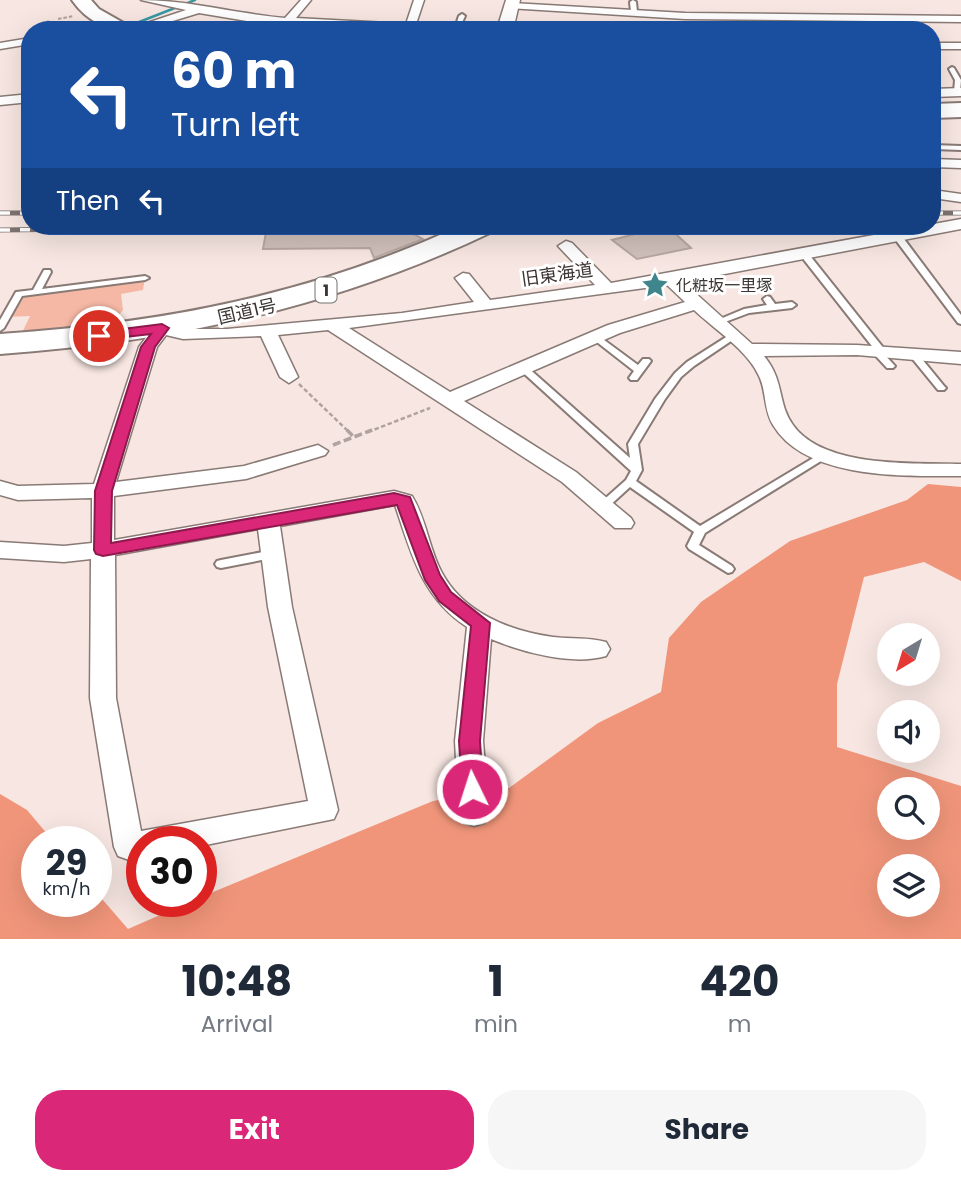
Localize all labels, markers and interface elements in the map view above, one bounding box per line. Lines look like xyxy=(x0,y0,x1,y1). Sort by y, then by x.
text: 60 m xyxy=(171,37,296,105)
icon: left xyxy=(56,49,147,140)
text: Turn left xyxy=(171,102,300,147)
icon: left xyxy=(133,182,171,220)
text: Then xyxy=(56,183,119,219)
street label: 旧東海道 xyxy=(520,257,594,291)
place icon: 化粧坂一里塚 xyxy=(640,270,670,300)
place label: 化粧坂一里塚 xyxy=(676,274,772,297)
road number: 1 xyxy=(316,278,336,302)
street label: 国道1号 xyxy=(215,292,279,330)
pin xyxy=(69,306,129,366)
icon: arrive xyxy=(80,317,118,355)
north arrow xyxy=(877,623,940,686)
map controls xyxy=(877,623,940,917)
button: sound xyxy=(877,700,940,763)
position arrow xyxy=(435,752,509,826)
button: search xyxy=(877,777,940,840)
speed limit sign: 30 xyxy=(126,826,217,917)
text: 29 xyxy=(46,838,87,887)
button: layers xyxy=(877,854,940,917)
text: km/h xyxy=(43,876,90,901)
text: 10:48 xyxy=(182,952,292,1011)
text: 1 xyxy=(488,952,504,1011)
text: 420 xyxy=(700,952,779,1011)
text: Arrival xyxy=(201,1008,273,1040)
text: min xyxy=(474,1008,518,1040)
text: m xyxy=(728,1008,751,1040)
button: Exit xyxy=(35,1090,474,1170)
button: Share xyxy=(488,1090,926,1170)

